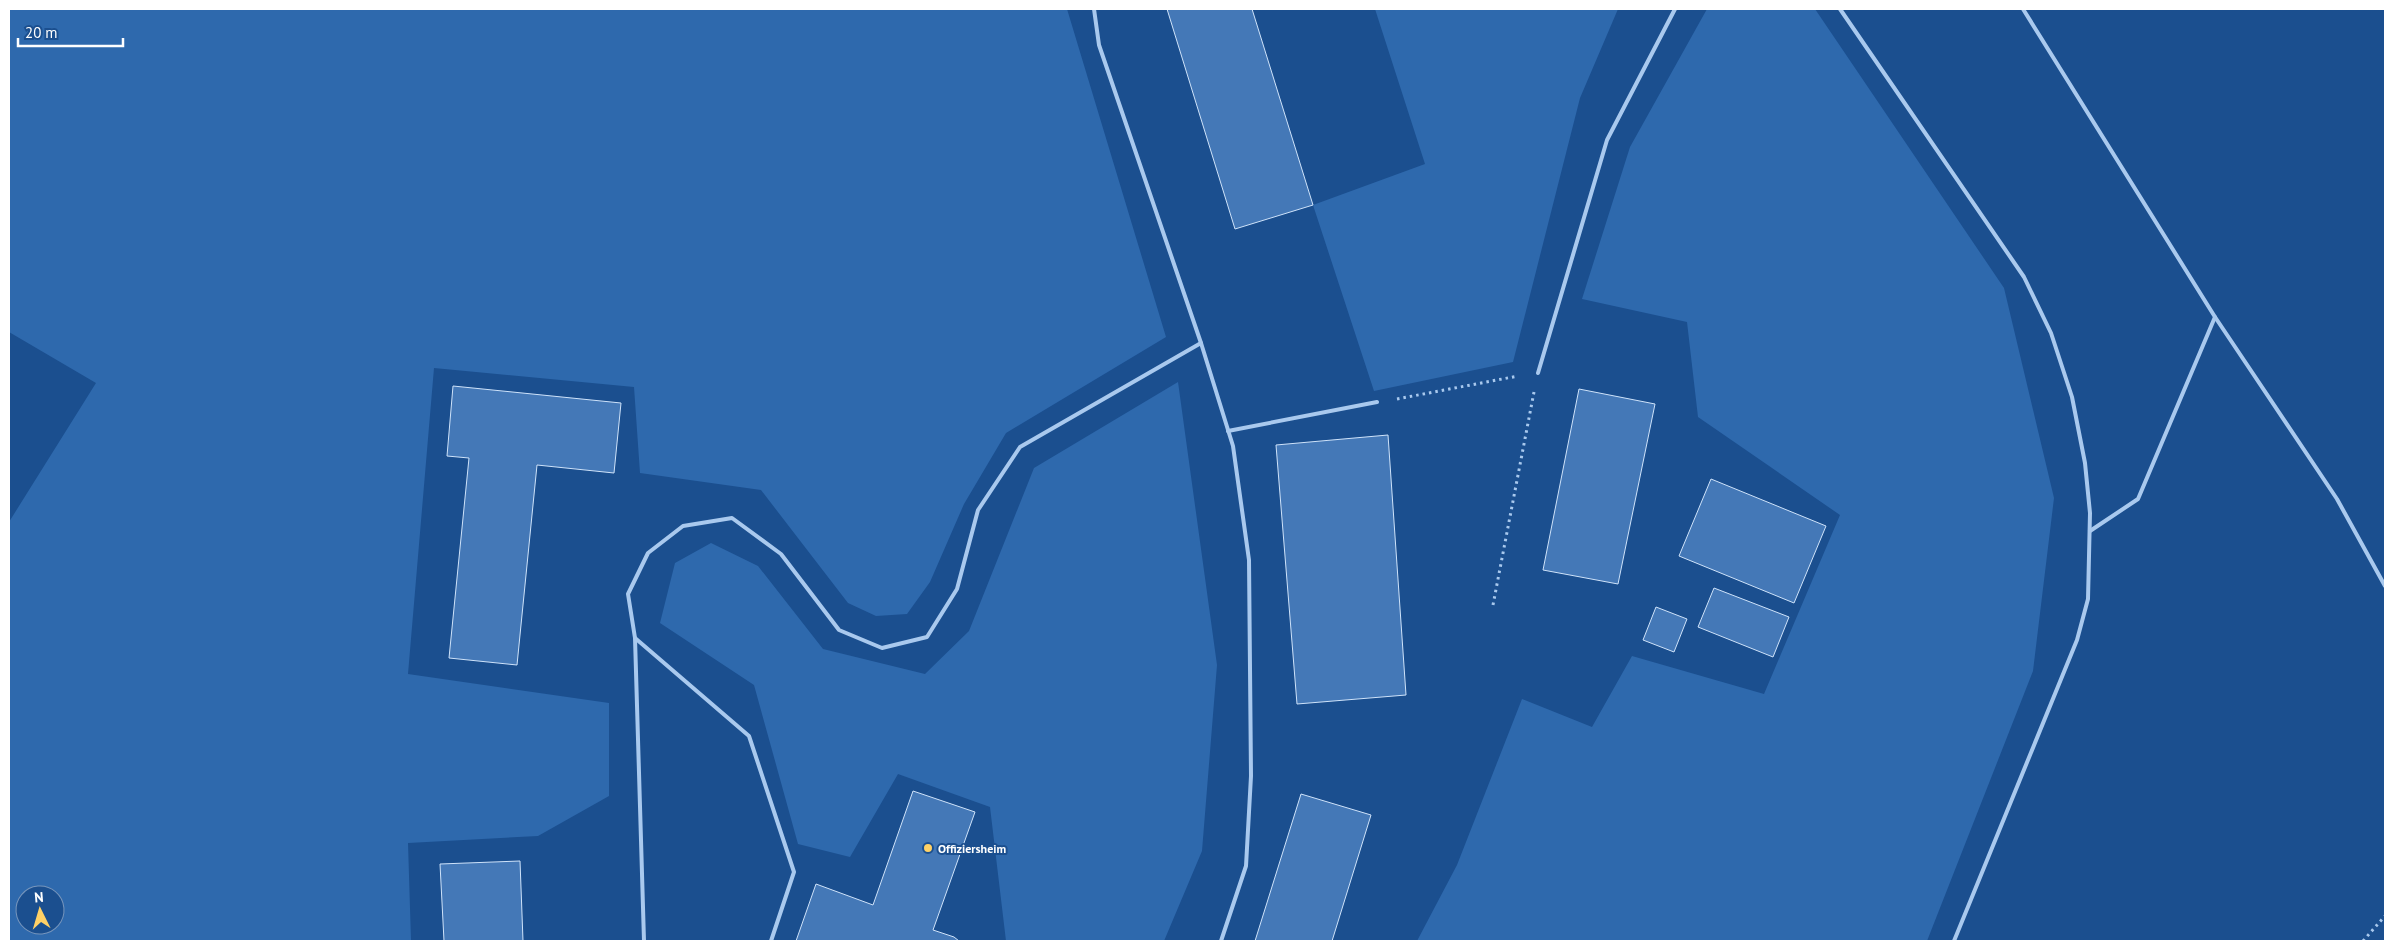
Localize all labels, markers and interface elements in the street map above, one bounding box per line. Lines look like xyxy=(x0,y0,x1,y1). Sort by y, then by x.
scale bar xyxy=(18,15,122,47)
text: 20 m xyxy=(25,23,58,42)
place label: Offiziersheim xyxy=(938,841,1006,856)
marker: Offiziersheim xyxy=(922,842,934,854)
north arrow xyxy=(15,885,65,935)
text: N xyxy=(33,888,44,906)

